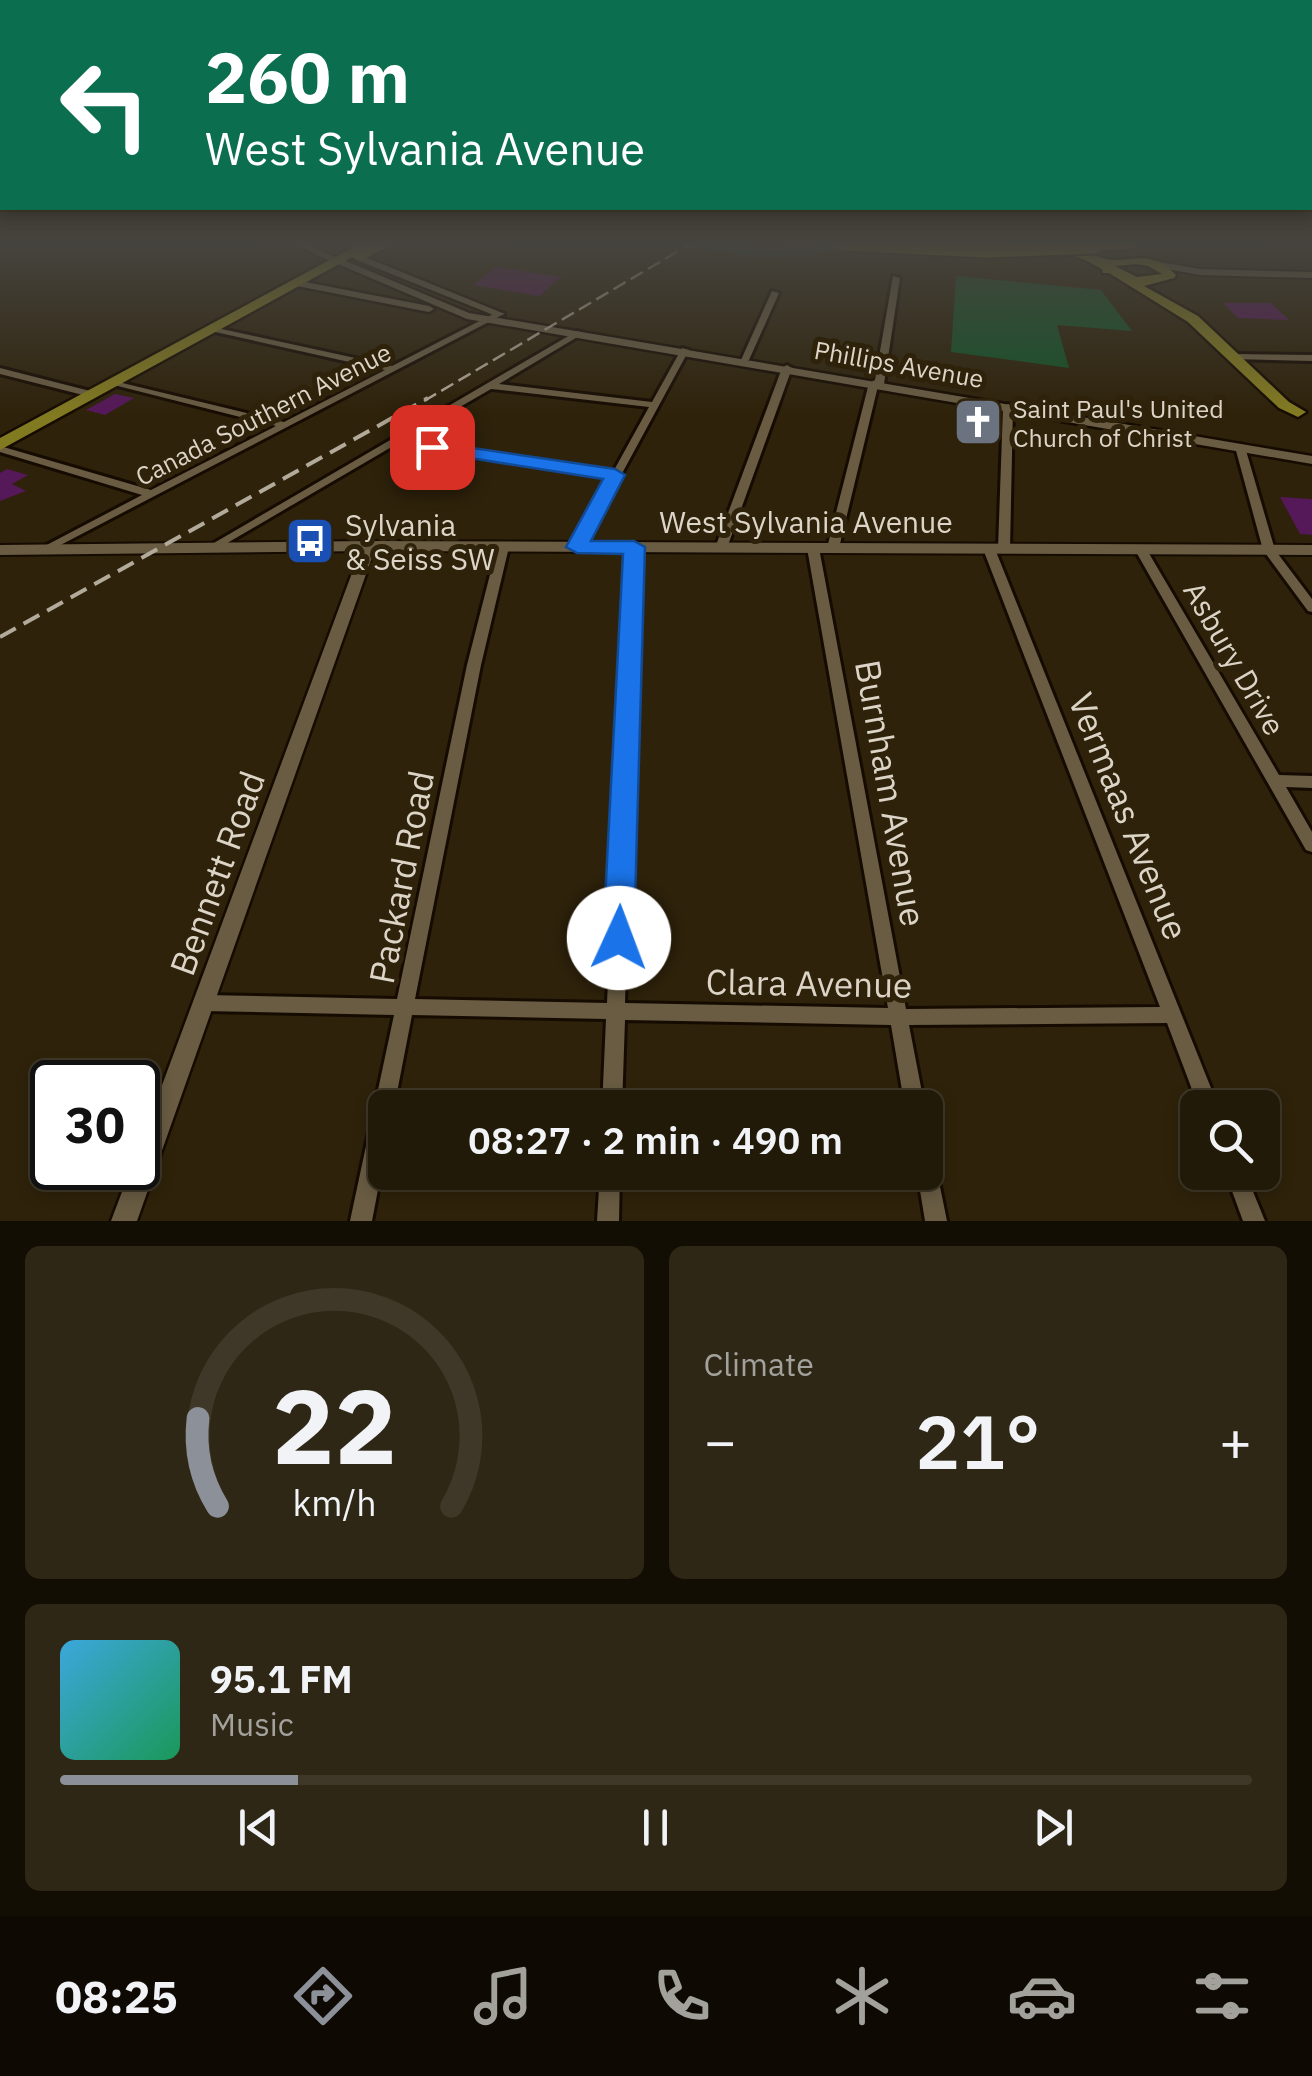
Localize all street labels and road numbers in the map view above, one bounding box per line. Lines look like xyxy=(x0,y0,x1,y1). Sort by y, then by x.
street label: Phillips Avenue xyxy=(812,333,986,395)
street label: Canada Southern Avenue xyxy=(130,335,396,493)
street label: West Sylvania Avenue xyxy=(659,502,953,541)
street label: Asbury Drive xyxy=(1175,574,1295,742)
street label: Burnham Avenue xyxy=(845,656,937,930)
street label: Vermaas Avenue xyxy=(1059,686,1199,946)
street label: Bennett Road xyxy=(159,765,275,981)
street label: Packard Road xyxy=(358,767,444,987)
street label: Clara Avenue xyxy=(705,958,913,1008)

